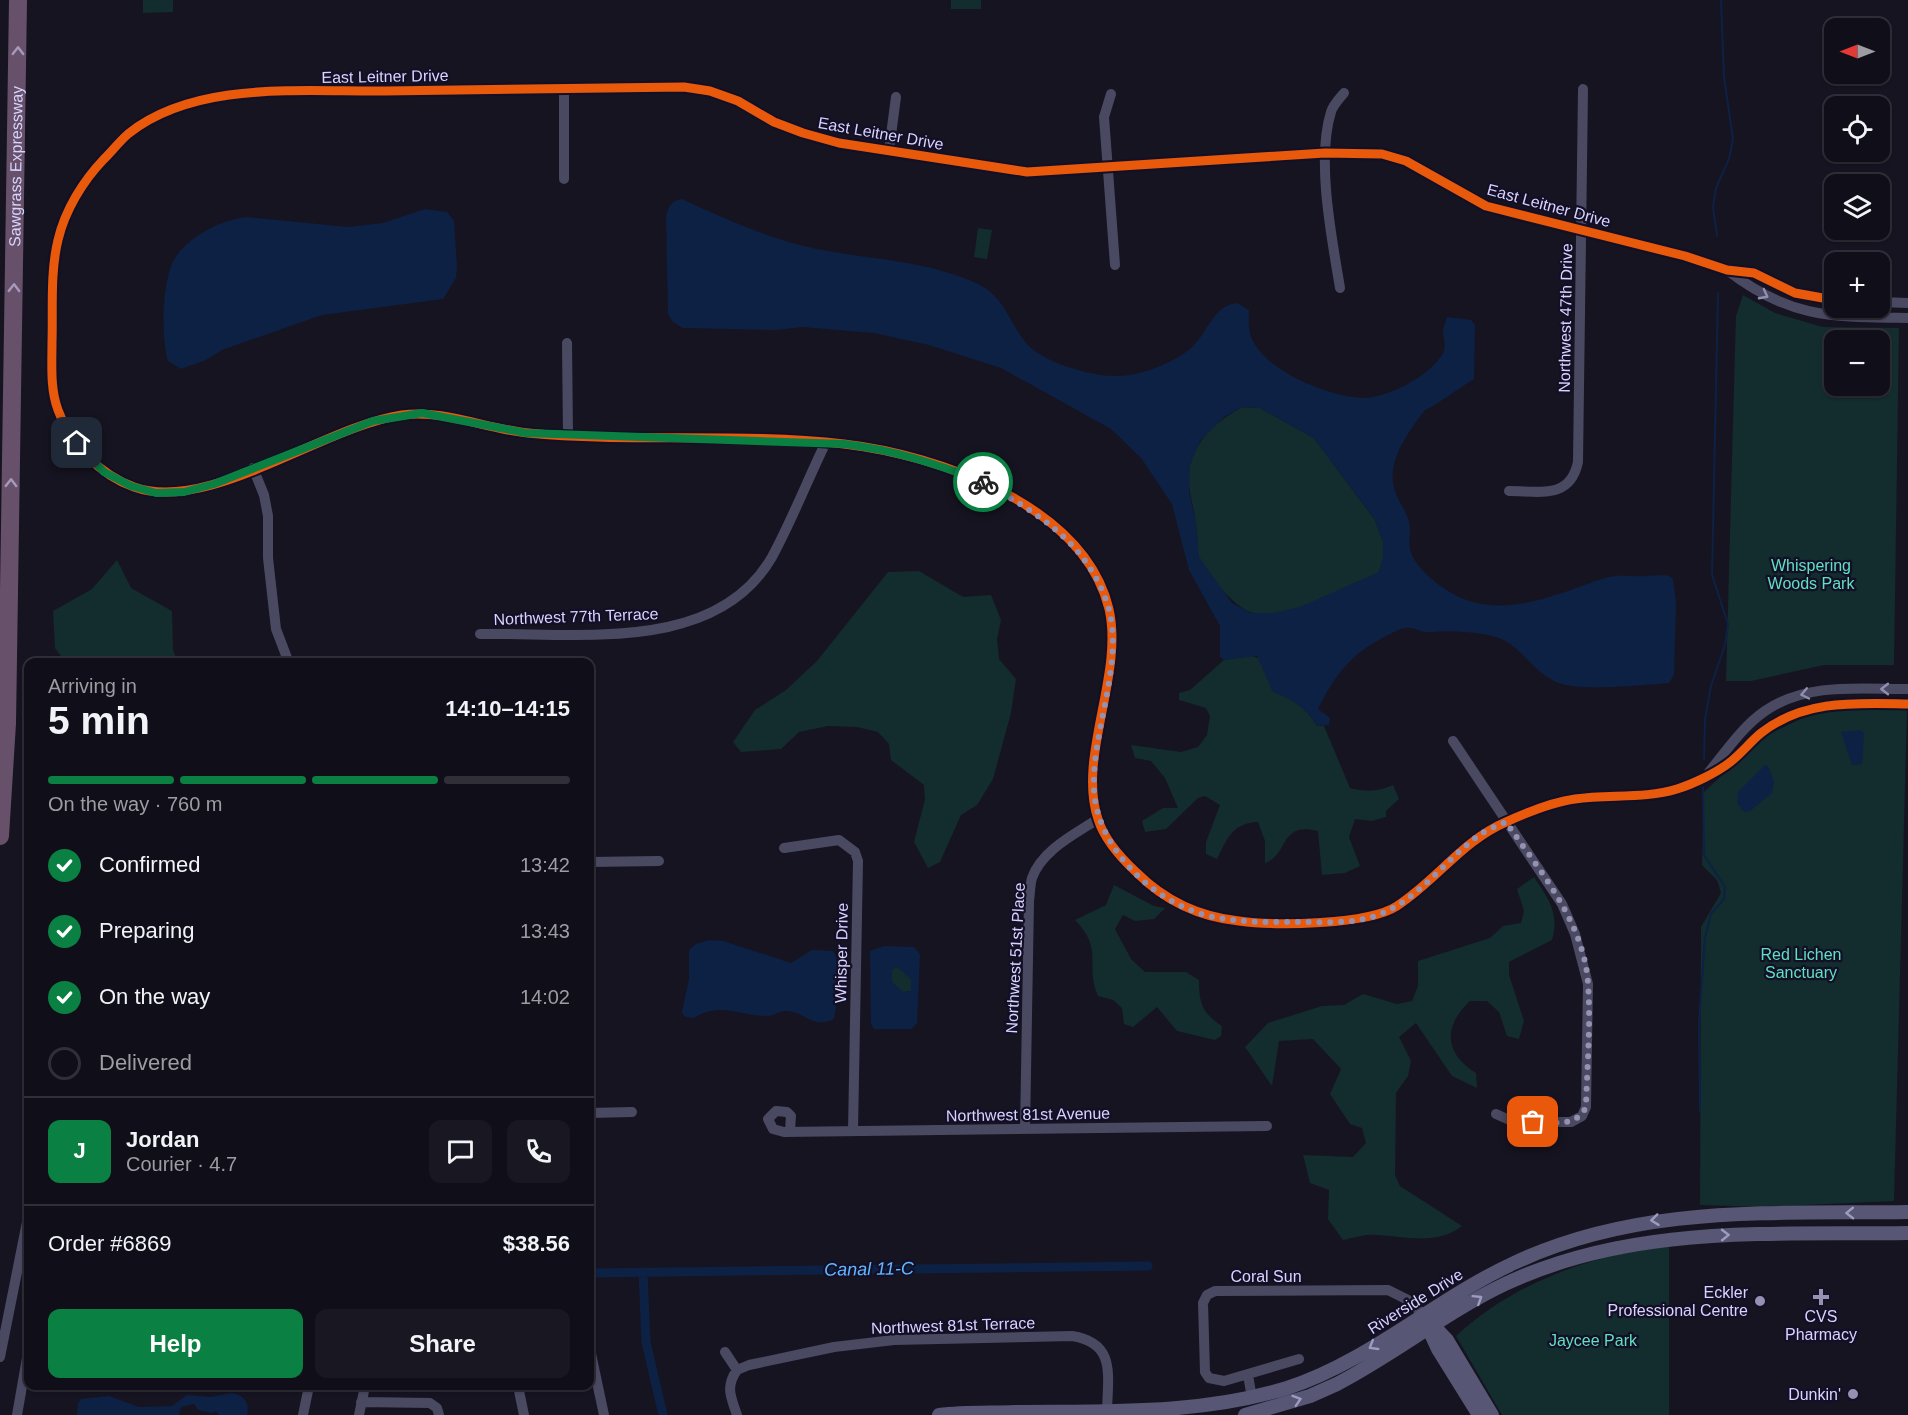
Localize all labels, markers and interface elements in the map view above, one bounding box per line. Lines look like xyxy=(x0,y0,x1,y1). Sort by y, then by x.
north arrow xyxy=(1824,18,1890,84)
map controls xyxy=(1824,18,1890,396)
one-way arrow xyxy=(11,47,24,56)
street label: East Leitner Drive xyxy=(321,67,449,86)
street label: Sawgrass Expressway xyxy=(6,86,26,247)
button: locate xyxy=(1824,96,1890,162)
street label: East Leitner Drive xyxy=(817,114,945,153)
button: layers xyxy=(1824,174,1890,240)
street label: East Leitner Drive xyxy=(1485,181,1613,230)
street label: Northwest 47th Drive xyxy=(1556,243,1575,393)
button: + xyxy=(1824,252,1890,318)
one-way arrow xyxy=(8,284,20,293)
one-way arrow xyxy=(1758,287,1769,299)
button: − xyxy=(1824,330,1890,396)
pin xyxy=(51,417,102,468)
icon: home xyxy=(60,426,93,459)
courier xyxy=(953,452,1013,512)
icon: bike xyxy=(967,466,1000,499)
one-way arrow xyxy=(5,479,17,488)
park label: Whispering Woods Park xyxy=(1768,557,1855,592)
street label: Northwest 77th Terrace xyxy=(493,605,659,628)
text: Arriving in xyxy=(48,675,137,697)
one-way arrow xyxy=(1881,683,1890,695)
one-way arrow xyxy=(1800,686,1810,699)
text: 14:10–14:15 xyxy=(445,696,570,721)
text: 5 min xyxy=(48,699,150,742)
text: On the way · 760 m xyxy=(48,793,223,815)
icon: check xyxy=(48,849,81,882)
text: Confirmed xyxy=(99,852,200,877)
text: 13:42 xyxy=(520,854,570,876)
street label: Northwest 51st Place xyxy=(1003,882,1028,1034)
street label: Whisper Drive xyxy=(832,903,851,1003)
icon: check xyxy=(48,915,81,948)
text: Preparing xyxy=(99,918,194,943)
text: 13:43 xyxy=(520,920,570,942)
park label: Red Lichen Sanctuary xyxy=(1761,946,1841,981)
icon: check xyxy=(48,981,81,1014)
text: On the way xyxy=(99,984,210,1009)
text: 14:02 xyxy=(520,986,570,1008)
text: Delivered xyxy=(99,1050,192,1075)
pin xyxy=(1507,1096,1558,1147)
street label: Northwest 81st Avenue xyxy=(946,1105,1110,1124)
icon: bag xyxy=(1516,1105,1549,1138)
button: chat xyxy=(429,1120,492,1183)
button: phone xyxy=(507,1120,570,1183)
text: Jordan xyxy=(126,1127,199,1152)
text: J xyxy=(73,1138,86,1163)
text: Courier · 4.7 xyxy=(126,1153,237,1175)
one-way arrow xyxy=(1845,1207,1854,1219)
one-way arrow xyxy=(1650,1213,1659,1226)
one-way arrow xyxy=(1720,1229,1729,1241)
text: Order #6869 xyxy=(48,1231,172,1256)
text: $38.56 xyxy=(503,1231,570,1256)
water label: Canal 11-C xyxy=(824,1258,915,1280)
street label: Riverside Drive xyxy=(1365,1265,1466,1337)
street label: Coral Sun xyxy=(1230,1268,1302,1285)
place label: Eckler Professional Centre xyxy=(1607,1284,1749,1319)
marker: CVS Pharmacy xyxy=(1814,1290,1828,1304)
marker: Eckler Professional Centre xyxy=(1753,1294,1767,1308)
one-way arrow xyxy=(1472,1295,1482,1307)
place label: CVS Pharmacy xyxy=(1785,1308,1857,1343)
button: Help xyxy=(48,1309,303,1378)
button: Share xyxy=(315,1309,570,1378)
street label: Northwest 81st Terrace xyxy=(871,1314,1035,1337)
park label: Jaycee Park xyxy=(1549,1332,1638,1349)
one-way arrow xyxy=(1369,1338,1379,1350)
place label: Dunkin' xyxy=(1788,1386,1841,1403)
marker: Dunkin' xyxy=(1846,1387,1860,1401)
one-way arrow xyxy=(1292,1394,1302,1407)

